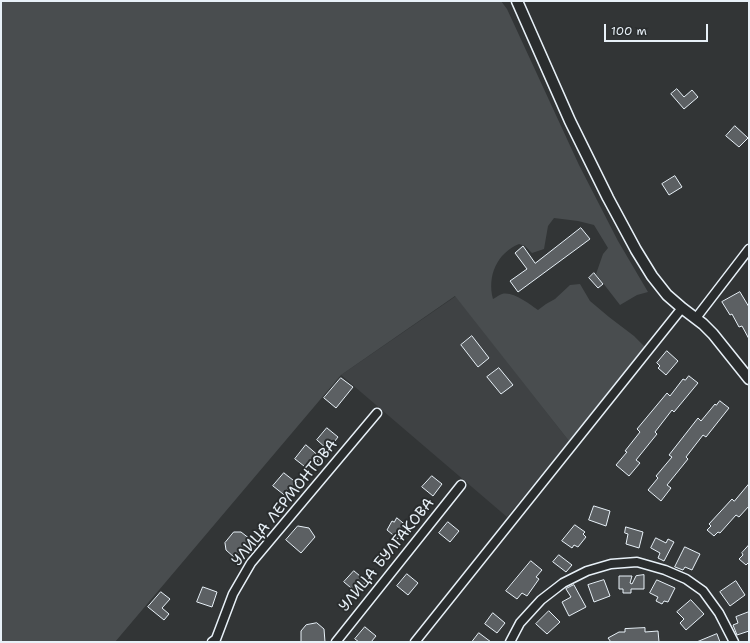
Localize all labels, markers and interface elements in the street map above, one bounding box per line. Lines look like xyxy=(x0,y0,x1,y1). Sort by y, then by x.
scale bar xyxy=(606,16,710,42)
text: 100 m xyxy=(611,23,647,39)
street label: УЛИЦА ЛЕРМОНТОВА xyxy=(228,436,342,570)
street label: УЛИЦА БУЛГАКОВА xyxy=(336,495,438,615)

